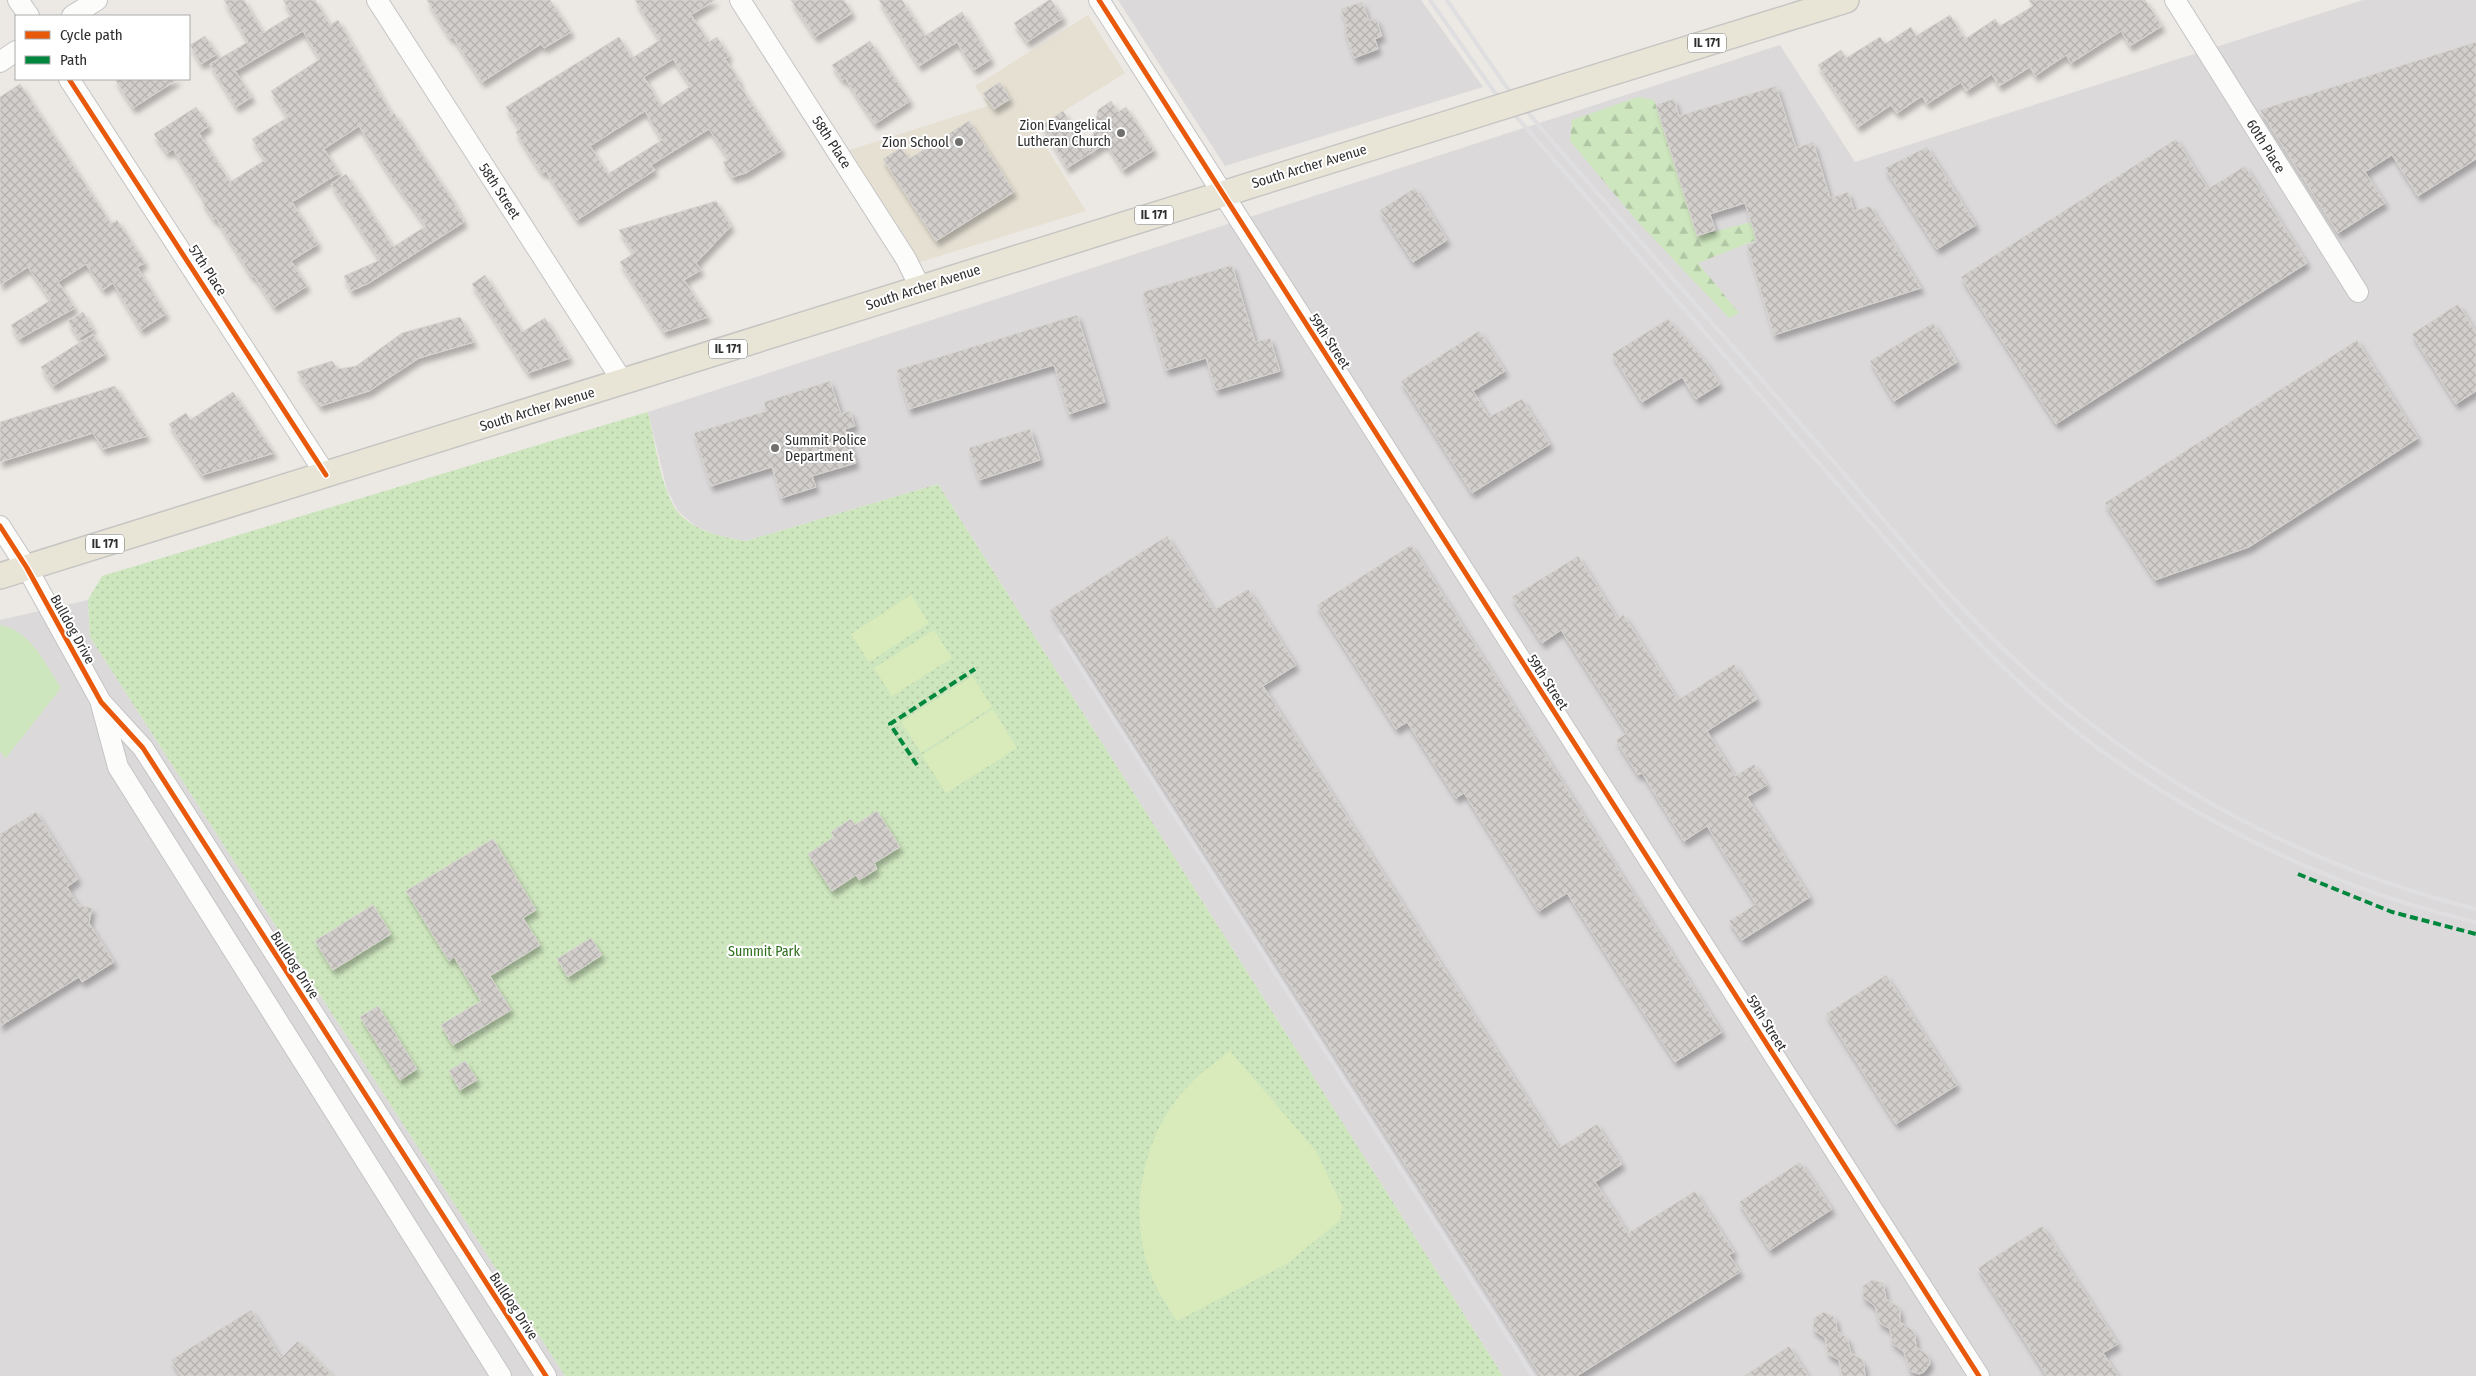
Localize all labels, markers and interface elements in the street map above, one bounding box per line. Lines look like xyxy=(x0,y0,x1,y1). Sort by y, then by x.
legend xyxy=(15,15,190,80)
text: Cycle path xyxy=(60,26,123,44)
road number: IL 171 xyxy=(1688,34,1726,52)
text: Path xyxy=(60,51,87,69)
street label: 58th Place xyxy=(808,113,855,172)
street label: 60th Place xyxy=(2243,116,2289,176)
place label: Zion Evangelical Lutheran Church xyxy=(1017,117,1111,150)
marker: Zion Evangelical Lutheran Church xyxy=(1115,127,1127,139)
place label: Zion School xyxy=(882,134,949,151)
marker: Zion School xyxy=(953,136,965,148)
street label: South Archer Avenue xyxy=(1250,141,1369,192)
street label: 58th Street xyxy=(475,160,524,223)
road number: IL 171 xyxy=(1135,206,1173,224)
street label: 57th Place xyxy=(185,242,230,299)
street label: South Archer Avenue xyxy=(864,261,983,314)
street label: 59th Street xyxy=(1305,310,1354,373)
road number: IL 171 xyxy=(709,339,747,358)
street label: South Archer Avenue xyxy=(478,384,597,435)
place label: Summit Police Department xyxy=(785,432,866,465)
marker: Summit Police Department xyxy=(769,442,781,454)
road number: IL 171 xyxy=(86,534,124,554)
street label: Bulldog Drive xyxy=(47,592,99,667)
street label: 59th Street xyxy=(1523,651,1572,714)
street label: Bulldog Drive xyxy=(267,928,323,1002)
park label: Summit Park xyxy=(728,943,801,960)
street label: 59th Street xyxy=(1743,992,1791,1055)
street label: Bulldog Drive xyxy=(486,1269,542,1343)

